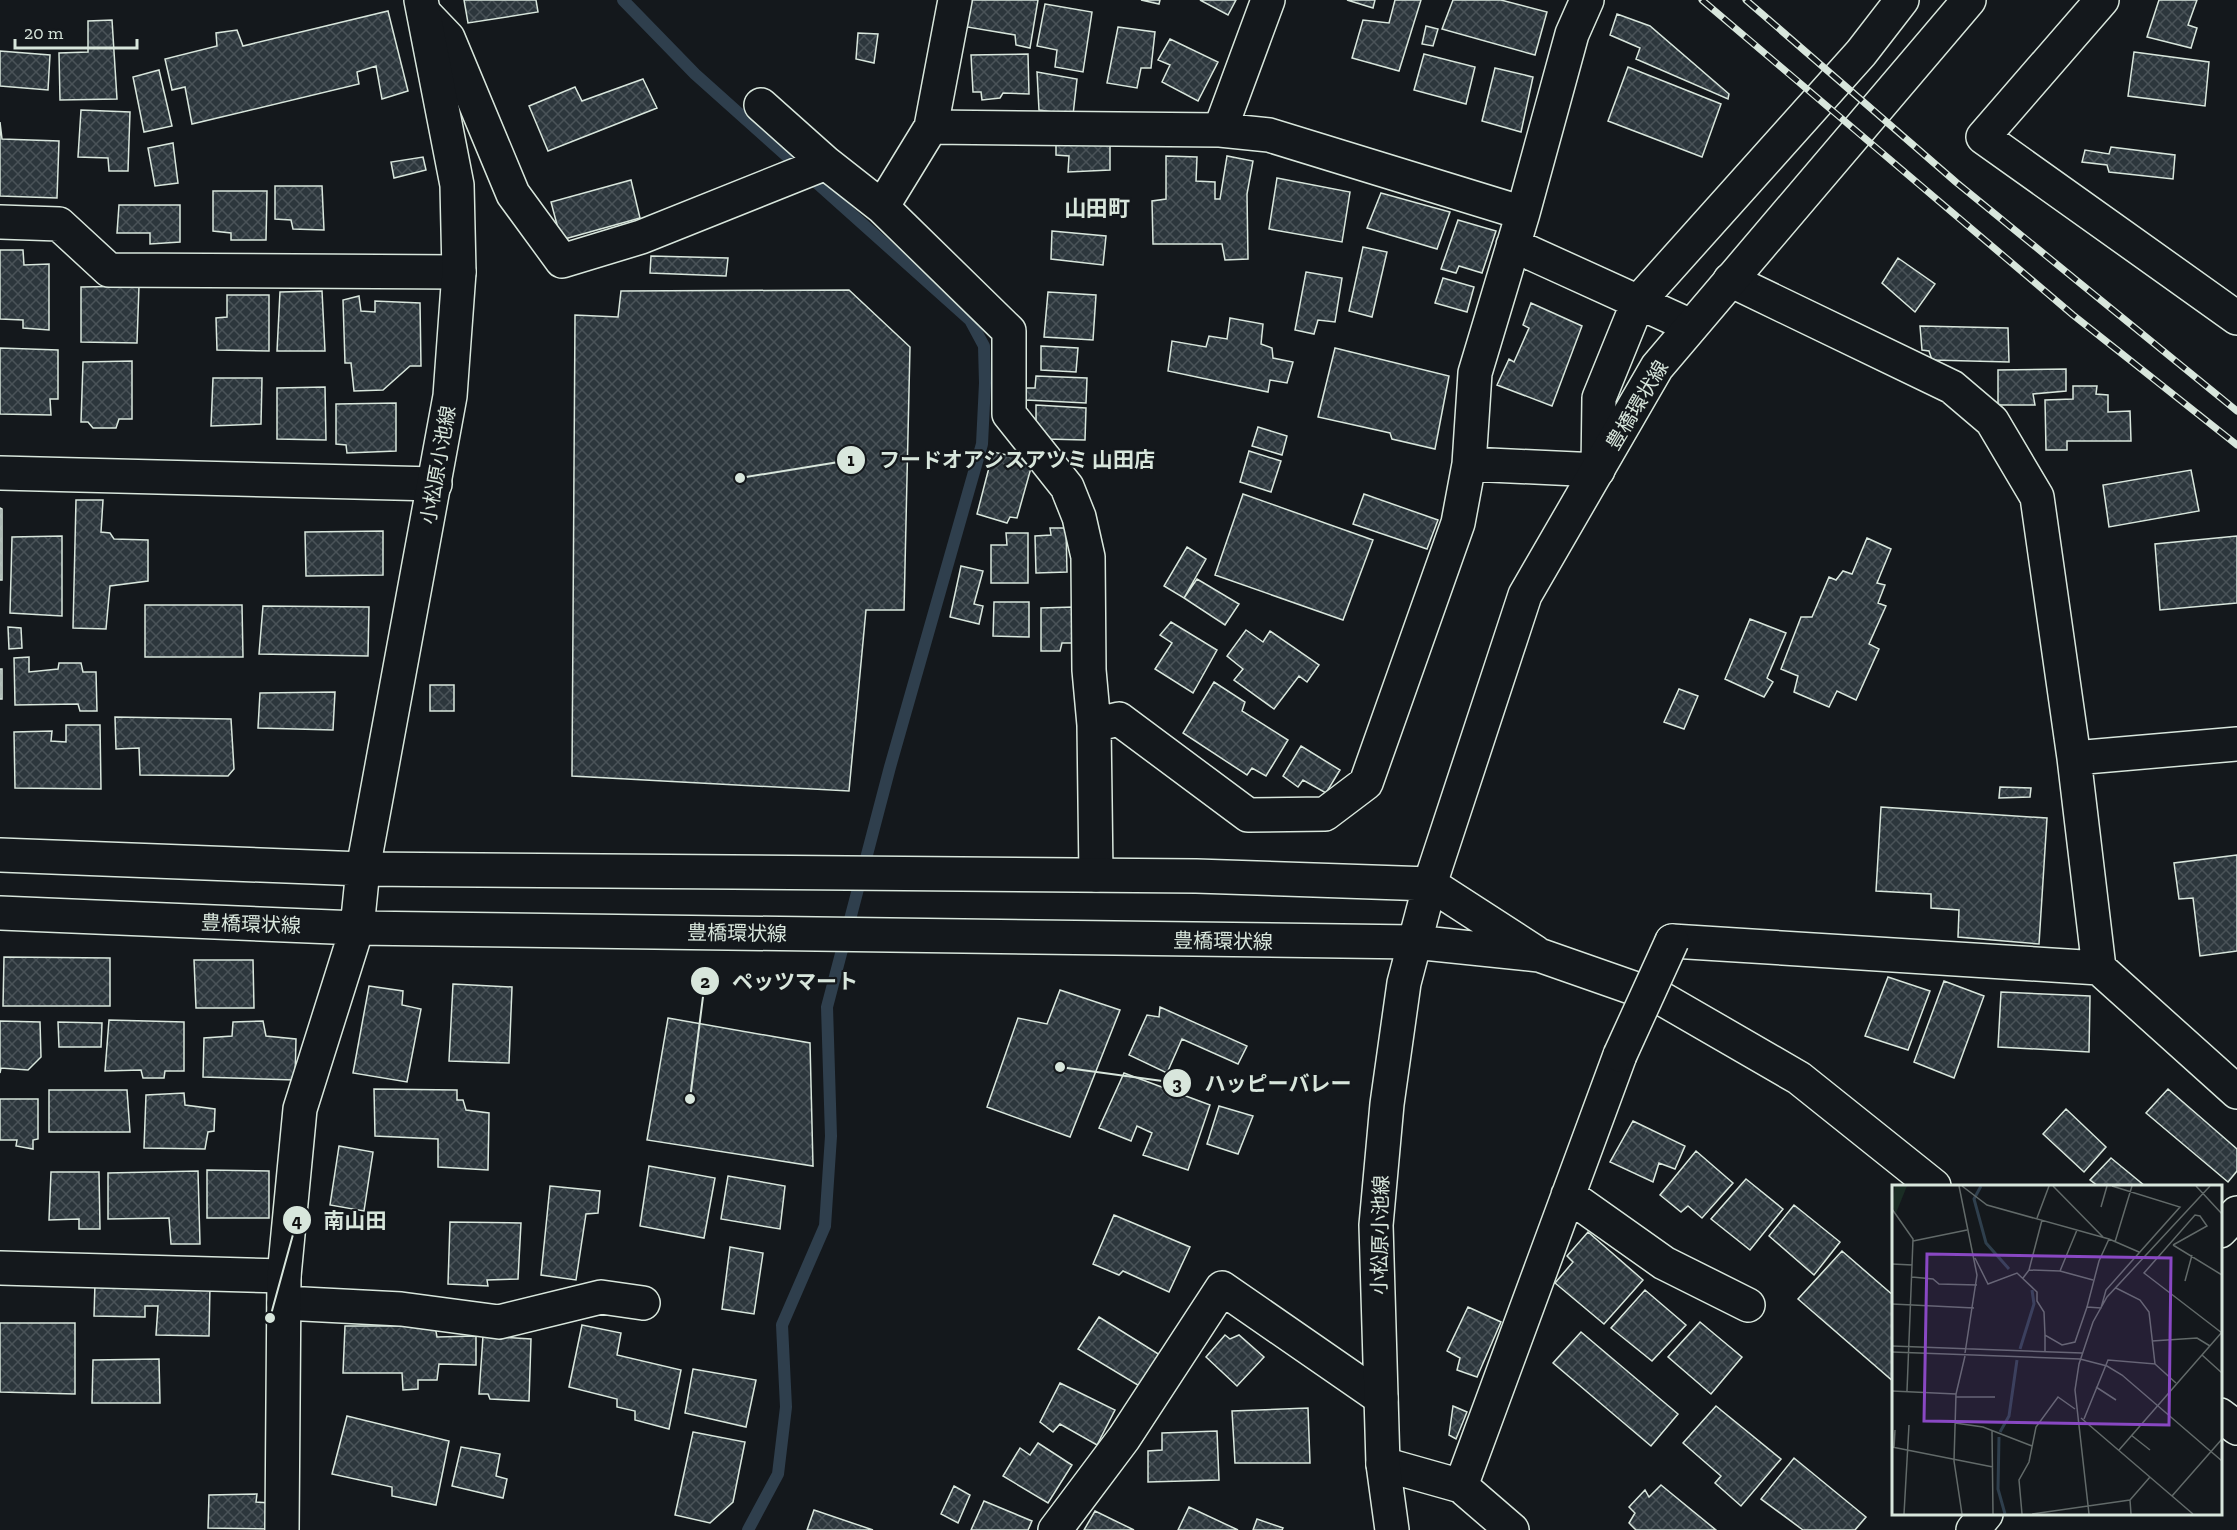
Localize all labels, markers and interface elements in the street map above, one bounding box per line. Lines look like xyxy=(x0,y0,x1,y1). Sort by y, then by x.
scale bar xyxy=(15,12,136,50)
text: 20 m xyxy=(24,22,64,44)
district label: 山田町 xyxy=(1064,195,1130,222)
street label: 豊橋環状線 xyxy=(1601,356,1673,454)
street label: 小松原小池線 xyxy=(416,404,460,526)
callout: フードオアシスアツミ 山田店 xyxy=(836,440,1167,479)
text: フードオアシスアツミ 山田店 xyxy=(879,447,1155,472)
text: 1 xyxy=(847,449,855,471)
street label: 豊橋環状線 xyxy=(201,910,301,938)
street label: 豊橋環状線 xyxy=(687,920,787,946)
street label: 豊橋環状線 xyxy=(1173,928,1273,954)
callout: ペッツマート xyxy=(690,962,870,1001)
text: ペッツマート xyxy=(732,969,858,994)
text: 2 xyxy=(700,971,710,993)
callout: ハッピーバレー xyxy=(1162,1064,1363,1103)
text: ハッピーバレー xyxy=(1205,1071,1351,1096)
text: 3 xyxy=(1172,1073,1182,1095)
street label: 小松原小池線 xyxy=(1367,1175,1393,1295)
inset map xyxy=(1892,1185,2222,1515)
callout: 南山田 xyxy=(282,1201,399,1240)
text: 南山田 xyxy=(324,1208,387,1233)
text: 4 xyxy=(292,1210,302,1232)

